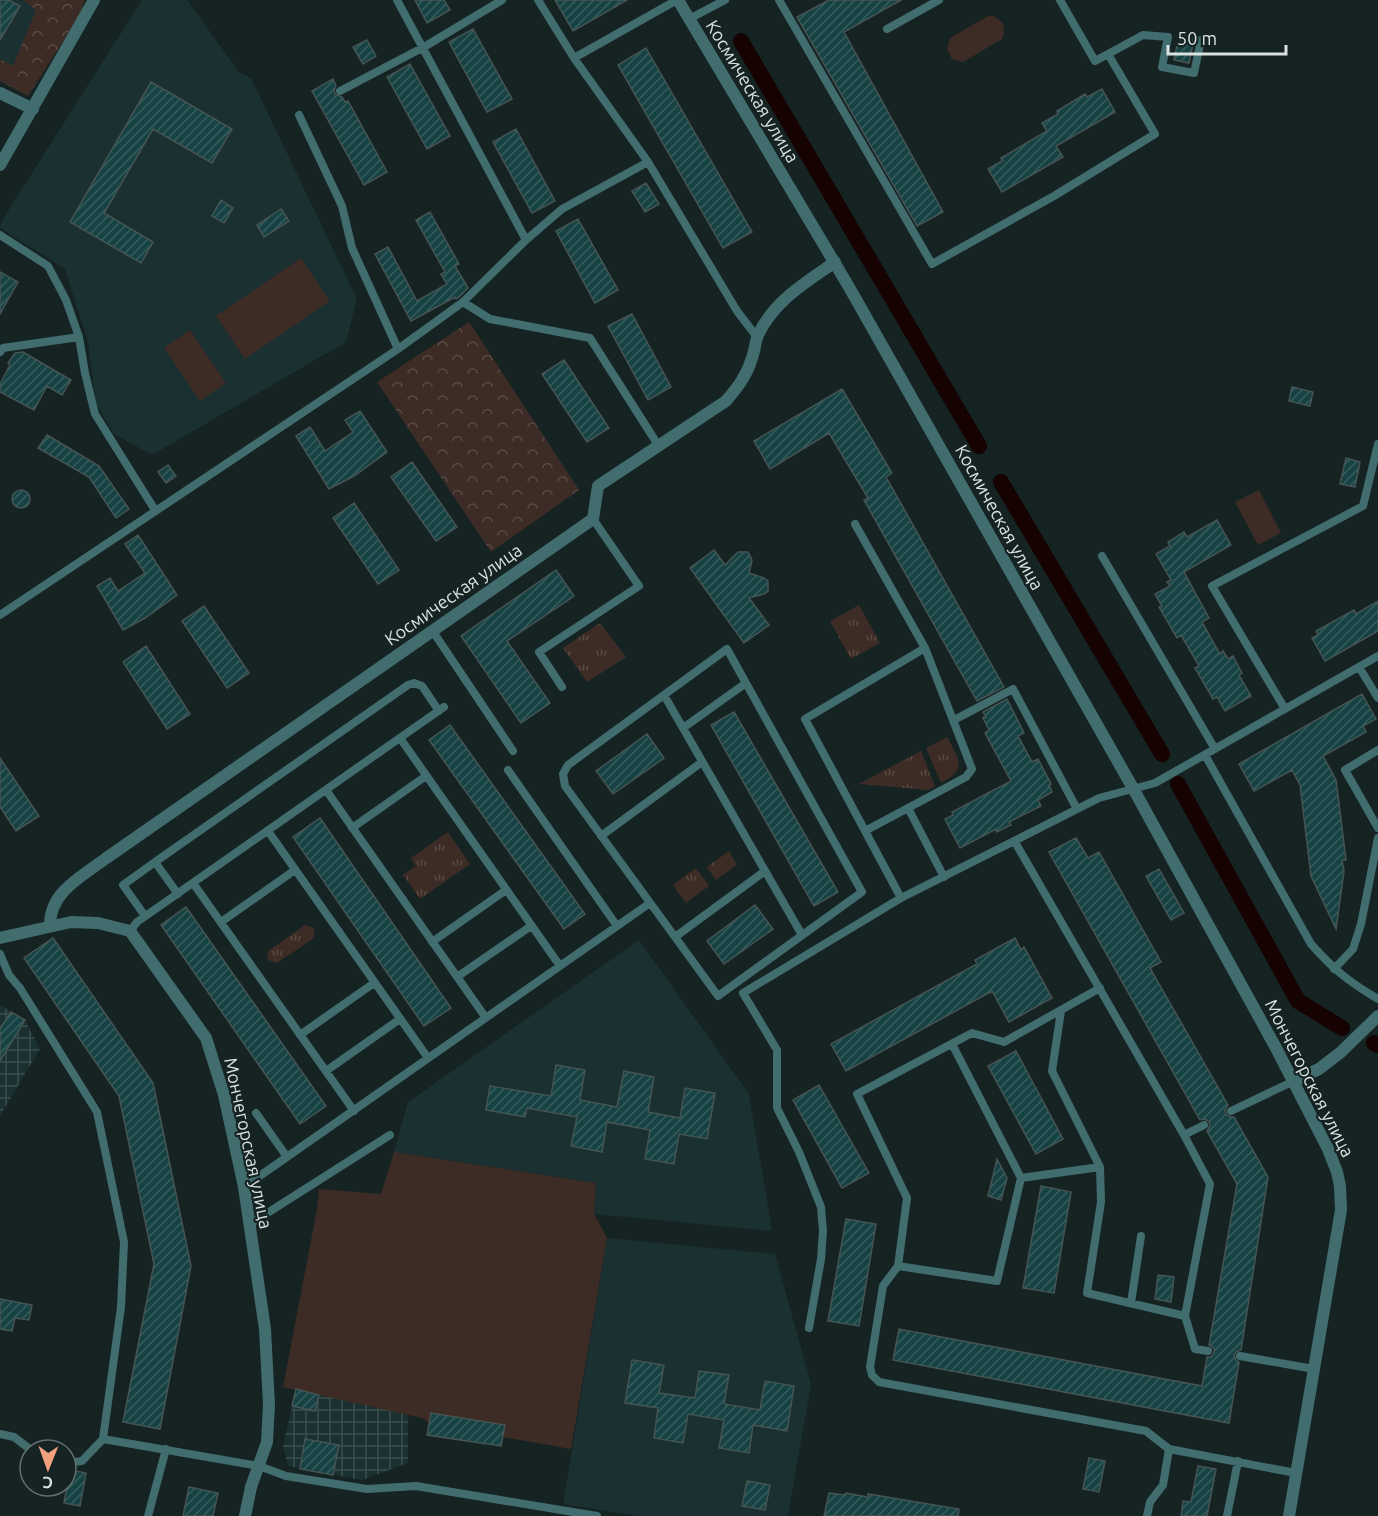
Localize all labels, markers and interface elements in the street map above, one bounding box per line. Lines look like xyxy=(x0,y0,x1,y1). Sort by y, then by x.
street label: Космическая улица xyxy=(703,16,803,166)
scale bar xyxy=(1168,18,1286,56)
text: 50 m xyxy=(1177,28,1217,48)
street label: Космическая улица xyxy=(952,441,1048,593)
street label: Космическая улица xyxy=(381,539,525,649)
street label: Мончегорская улица xyxy=(1262,996,1358,1160)
street label: Мончегорская улица xyxy=(221,1056,277,1230)
north arrow xyxy=(18,1438,78,1498)
text: С xyxy=(42,1474,53,1492)

